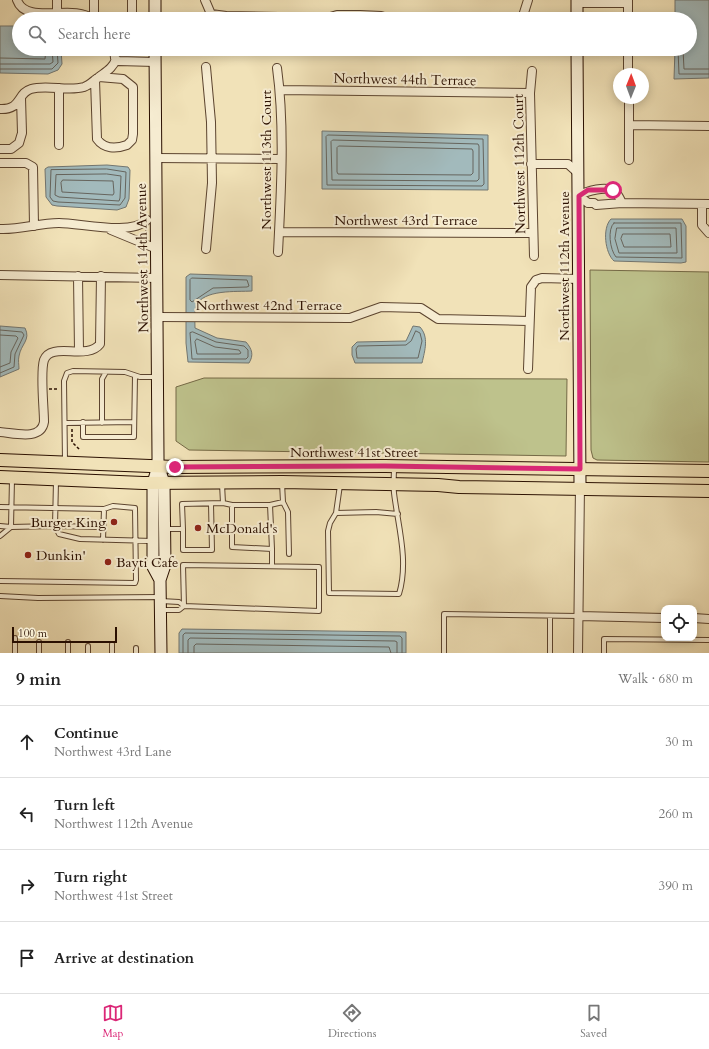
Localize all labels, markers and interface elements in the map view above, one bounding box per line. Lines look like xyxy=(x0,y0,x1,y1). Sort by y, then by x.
search box xyxy=(12,12,697,56)
icon: search xyxy=(26,23,48,45)
text: Search here xyxy=(58,24,131,44)
north arrow xyxy=(613,68,649,104)
street label: Northwest 44th Terrace xyxy=(333,69,477,90)
street label: Northwest 113th Court xyxy=(257,89,276,230)
street label: Northwest 112th Court xyxy=(509,93,530,234)
route start xyxy=(604,181,622,199)
street label: Northwest 114th Avenue xyxy=(132,183,153,333)
street label: Northwest 112th Avenue xyxy=(555,191,574,341)
street label: Northwest 43rd Terrace xyxy=(334,211,478,230)
street label: Northwest 42nd Terrace xyxy=(196,296,342,315)
street label: Northwest 41st Street xyxy=(290,443,419,462)
route end xyxy=(166,458,184,476)
place label: Burger King xyxy=(30,513,106,532)
marker: Burger King xyxy=(109,517,119,527)
place label: McDonald's xyxy=(206,519,278,538)
marker: McDonald's xyxy=(193,523,203,533)
place label: Dunkin' xyxy=(36,546,86,565)
marker: Dunkin' xyxy=(23,550,33,560)
place label: Bayti Cafe xyxy=(116,553,178,572)
marker: Bayti Cafe xyxy=(103,557,113,567)
map controls xyxy=(661,605,697,641)
button: locate xyxy=(661,605,697,641)
scale bar xyxy=(12,625,117,644)
text: 100 m xyxy=(18,626,47,641)
text: 9 min xyxy=(16,668,61,691)
text: Walk · 680 m xyxy=(618,670,693,688)
text: Continue xyxy=(54,723,119,743)
icon: ahead xyxy=(16,731,38,753)
text: 30 m xyxy=(665,733,693,751)
text: Northwest 43rd Lane xyxy=(54,743,172,761)
text: Turn left xyxy=(54,795,115,815)
icon: left xyxy=(16,803,38,825)
text: 260 m xyxy=(659,805,693,823)
text: Northwest 112th Avenue xyxy=(54,815,193,833)
text: Turn right xyxy=(54,867,127,887)
icon: right xyxy=(16,875,38,897)
text: 390 m xyxy=(659,877,693,895)
text: Northwest 41st Street xyxy=(54,887,173,905)
icon: arrive xyxy=(16,947,38,969)
text: Arrive at destination xyxy=(54,948,194,968)
tab: Map xyxy=(102,1002,124,1041)
tab: Directions xyxy=(328,1002,376,1041)
tab: Saved xyxy=(580,1002,607,1041)

